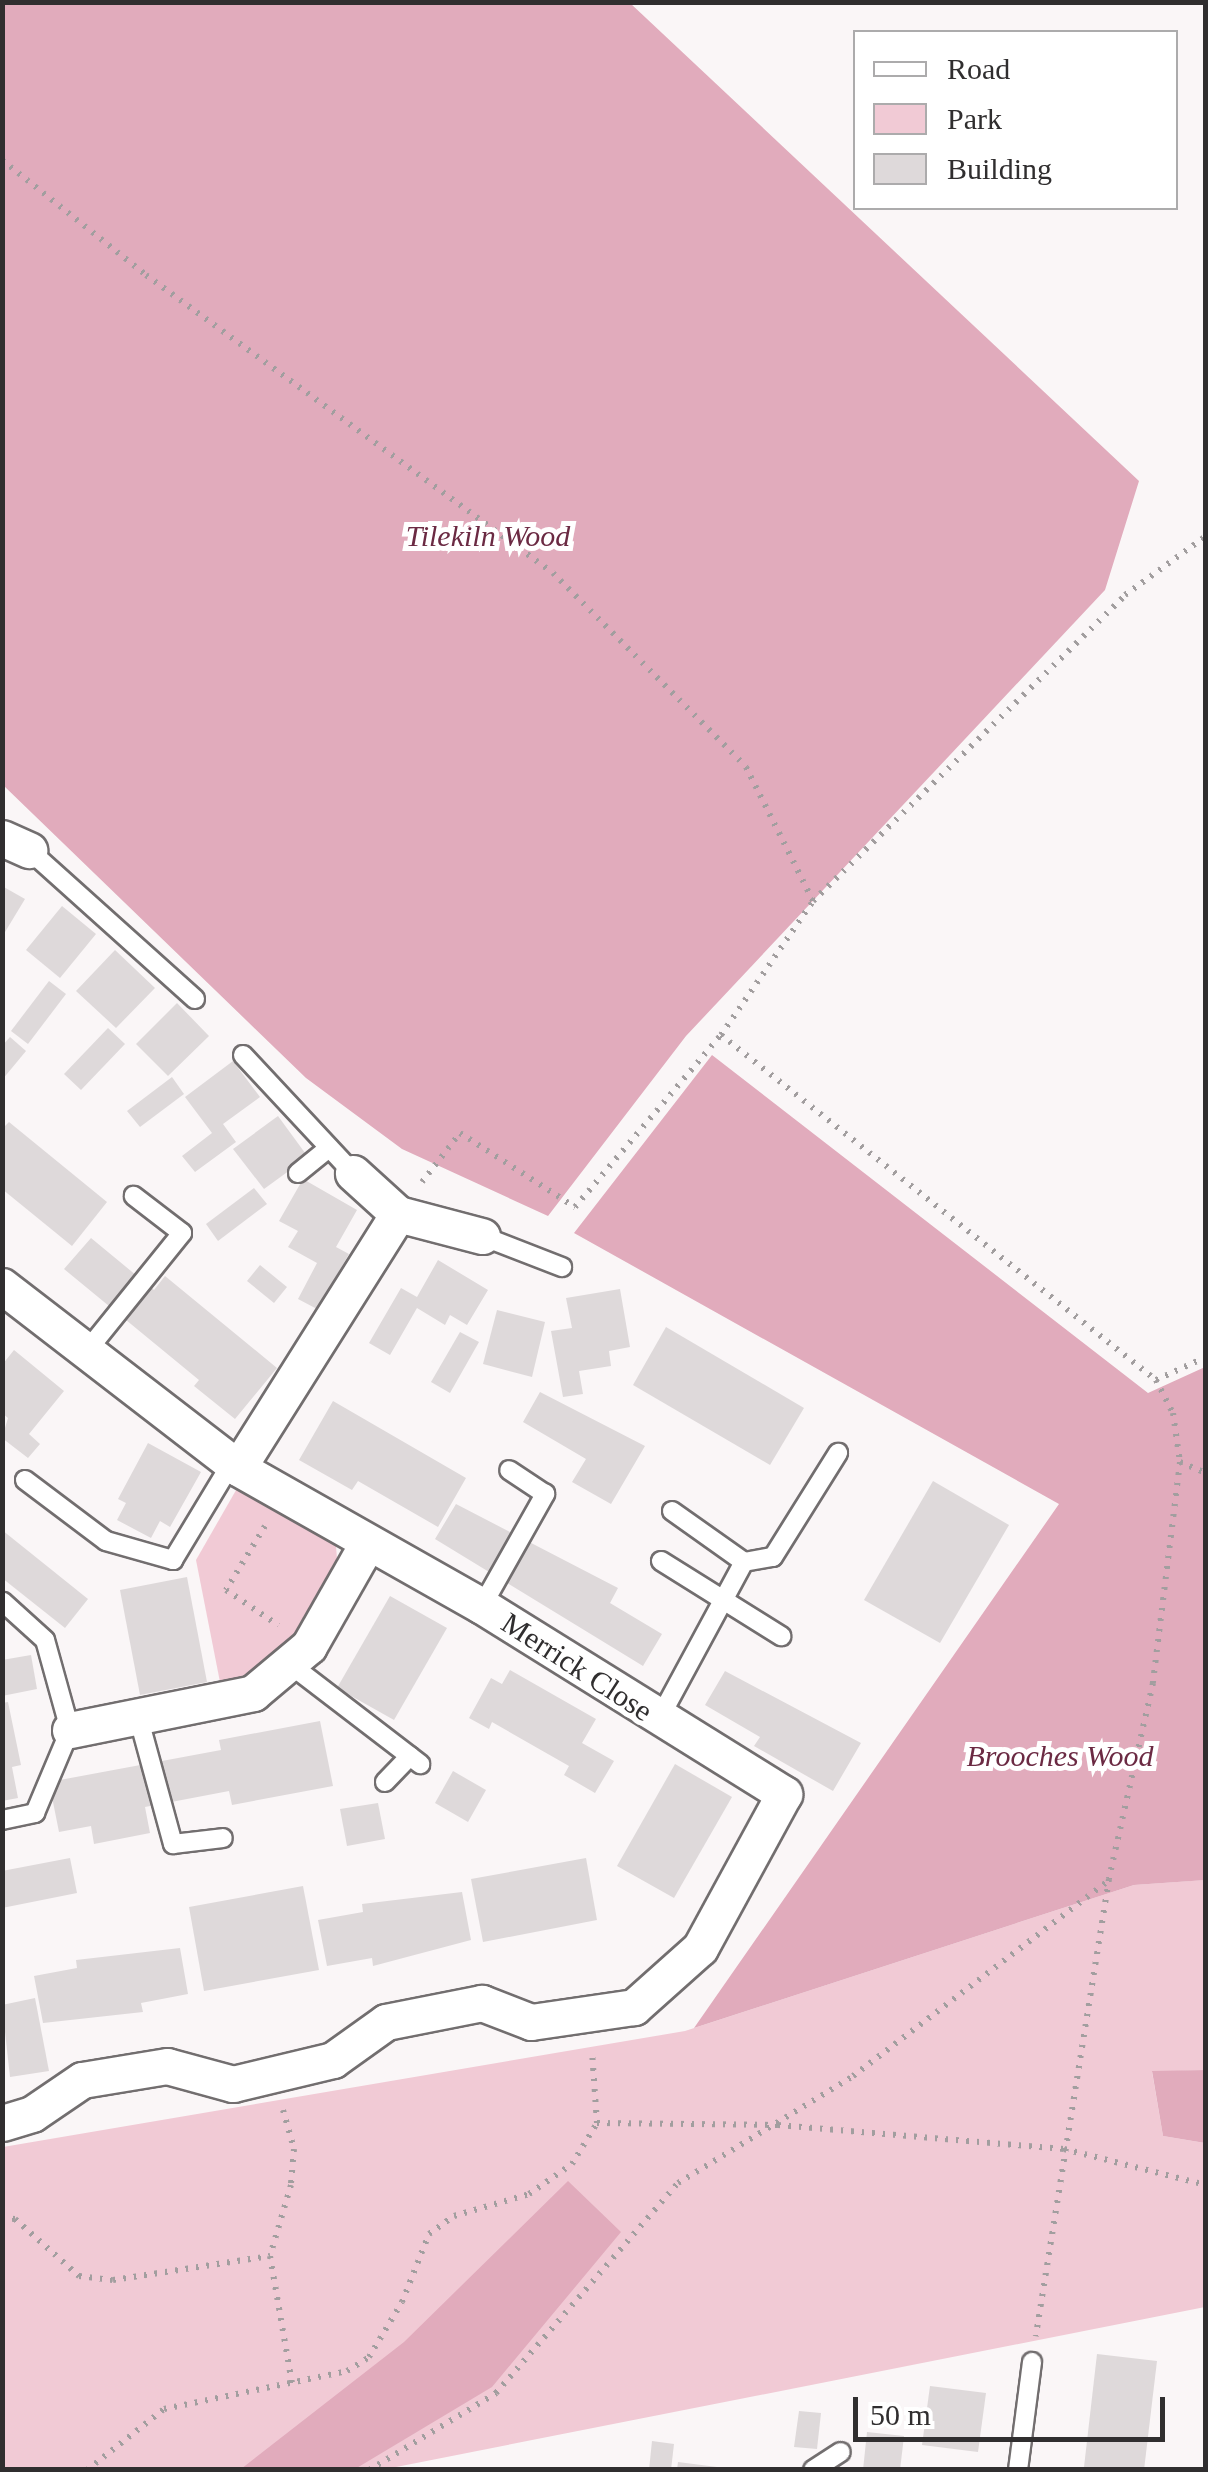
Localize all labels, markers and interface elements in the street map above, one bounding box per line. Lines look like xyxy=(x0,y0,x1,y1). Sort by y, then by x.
legend xyxy=(853,30,1178,210)
text: Road xyxy=(947,52,1010,85)
text: Park xyxy=(947,102,1002,135)
text: Building xyxy=(947,152,1052,185)
park label: Tilekiln Wood xyxy=(406,518,570,554)
street label: Merrick Close xyxy=(495,1605,659,1729)
park label: Brooches Wood xyxy=(967,1738,1153,1774)
scale bar xyxy=(858,2377,1170,2439)
text: 50 m xyxy=(870,2398,931,2431)

